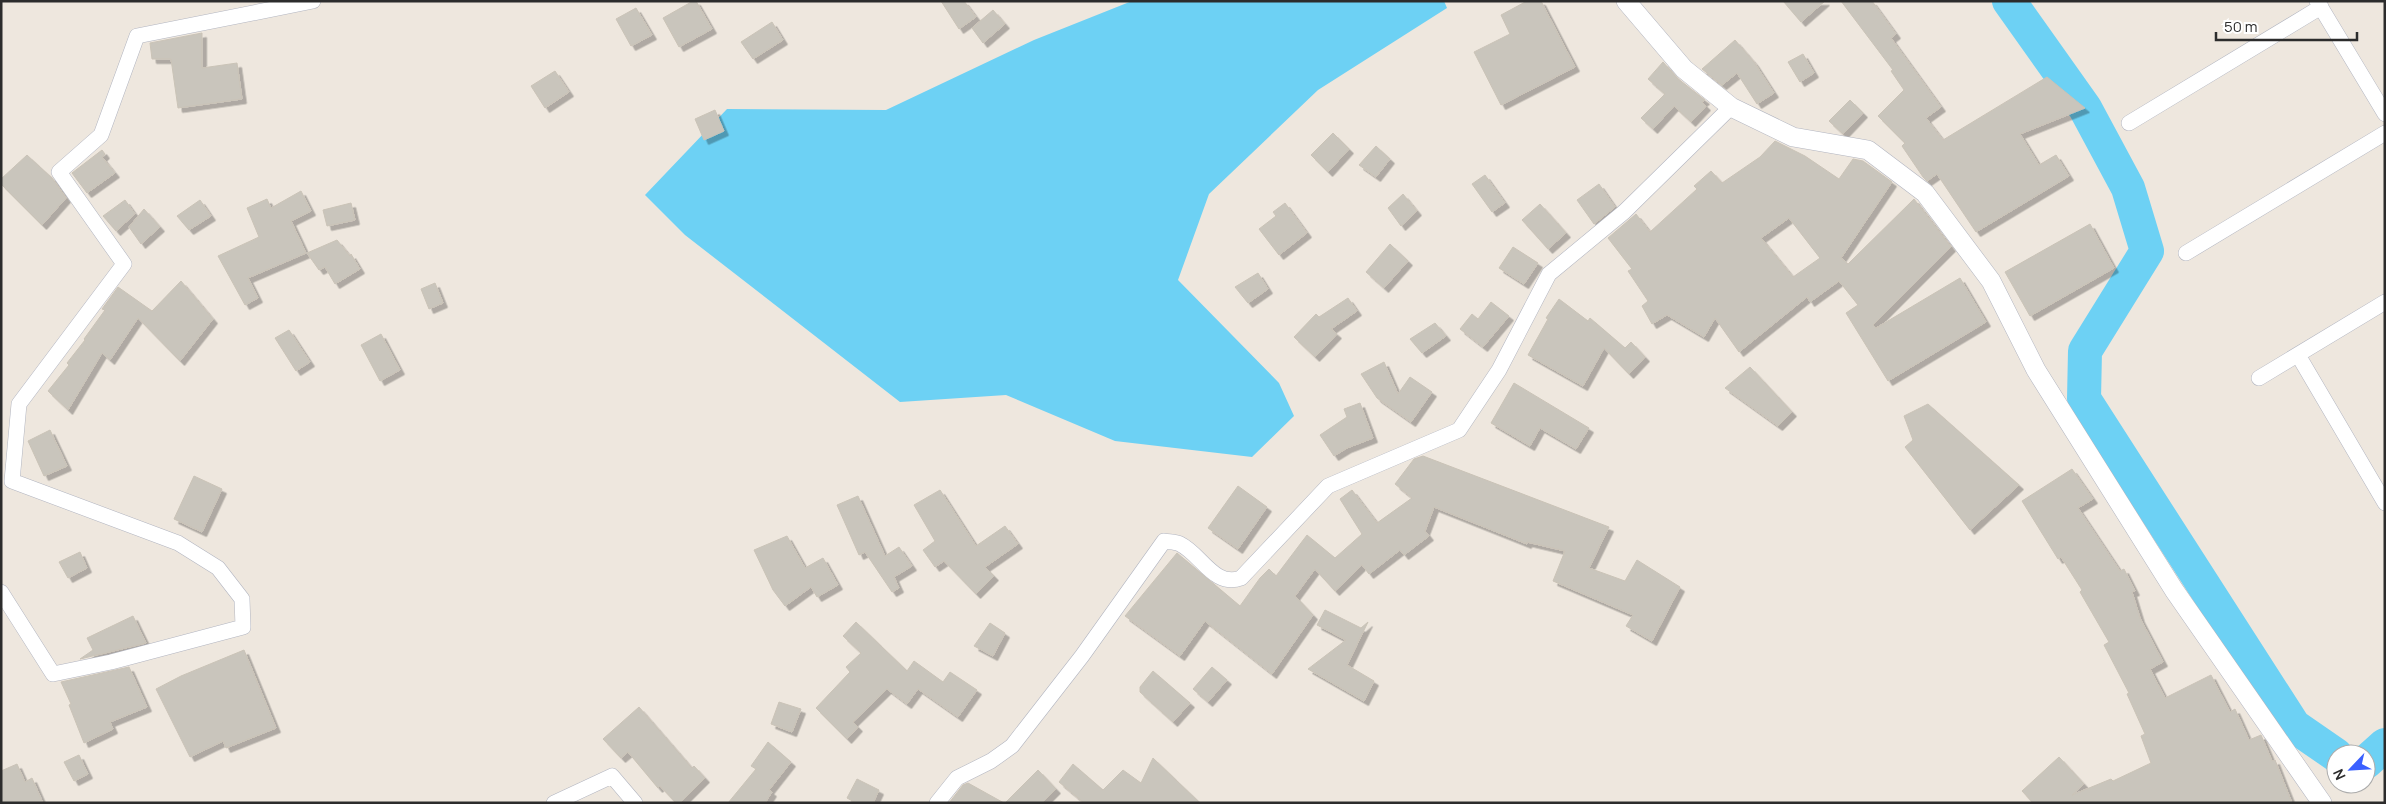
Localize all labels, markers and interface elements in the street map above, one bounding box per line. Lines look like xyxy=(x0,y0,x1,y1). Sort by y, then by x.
scale bar xyxy=(2216,10,2357,42)
text: 50 m xyxy=(2224,16,2258,37)
north arrow xyxy=(2326,744,2376,794)
text: N xyxy=(2328,766,2350,783)

